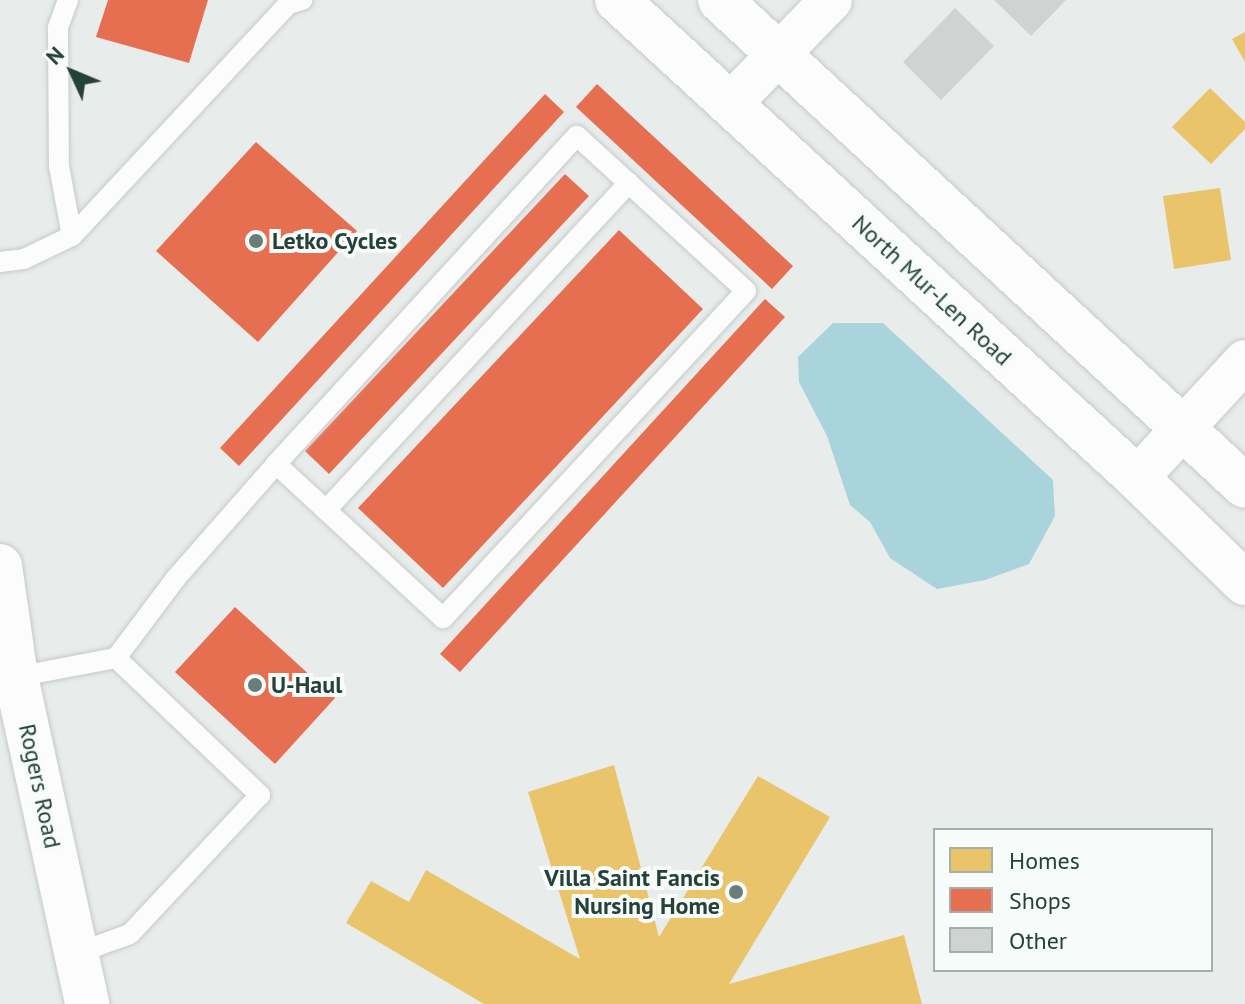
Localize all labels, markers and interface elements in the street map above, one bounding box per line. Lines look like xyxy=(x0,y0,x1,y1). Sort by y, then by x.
north arrow xyxy=(32,32,112,112)
text: N xyxy=(40,40,70,70)
street label: North Mur-Len Road xyxy=(846,209,1018,371)
place label: Letko Cycles xyxy=(272,227,398,255)
marker: Letko Cycles xyxy=(247,232,265,250)
place label: U-Haul xyxy=(271,671,342,699)
marker: U-Haul xyxy=(246,676,264,694)
street label: Rogers Road xyxy=(13,721,67,851)
legend xyxy=(933,828,1213,972)
text: Homes xyxy=(1009,845,1080,876)
place label: Villa Saint Fancis Nursing Home xyxy=(544,864,720,920)
marker: Villa Saint Fancis Nursing Home xyxy=(727,883,745,901)
text: Shops xyxy=(1009,885,1071,916)
text: Other xyxy=(1009,925,1067,956)

